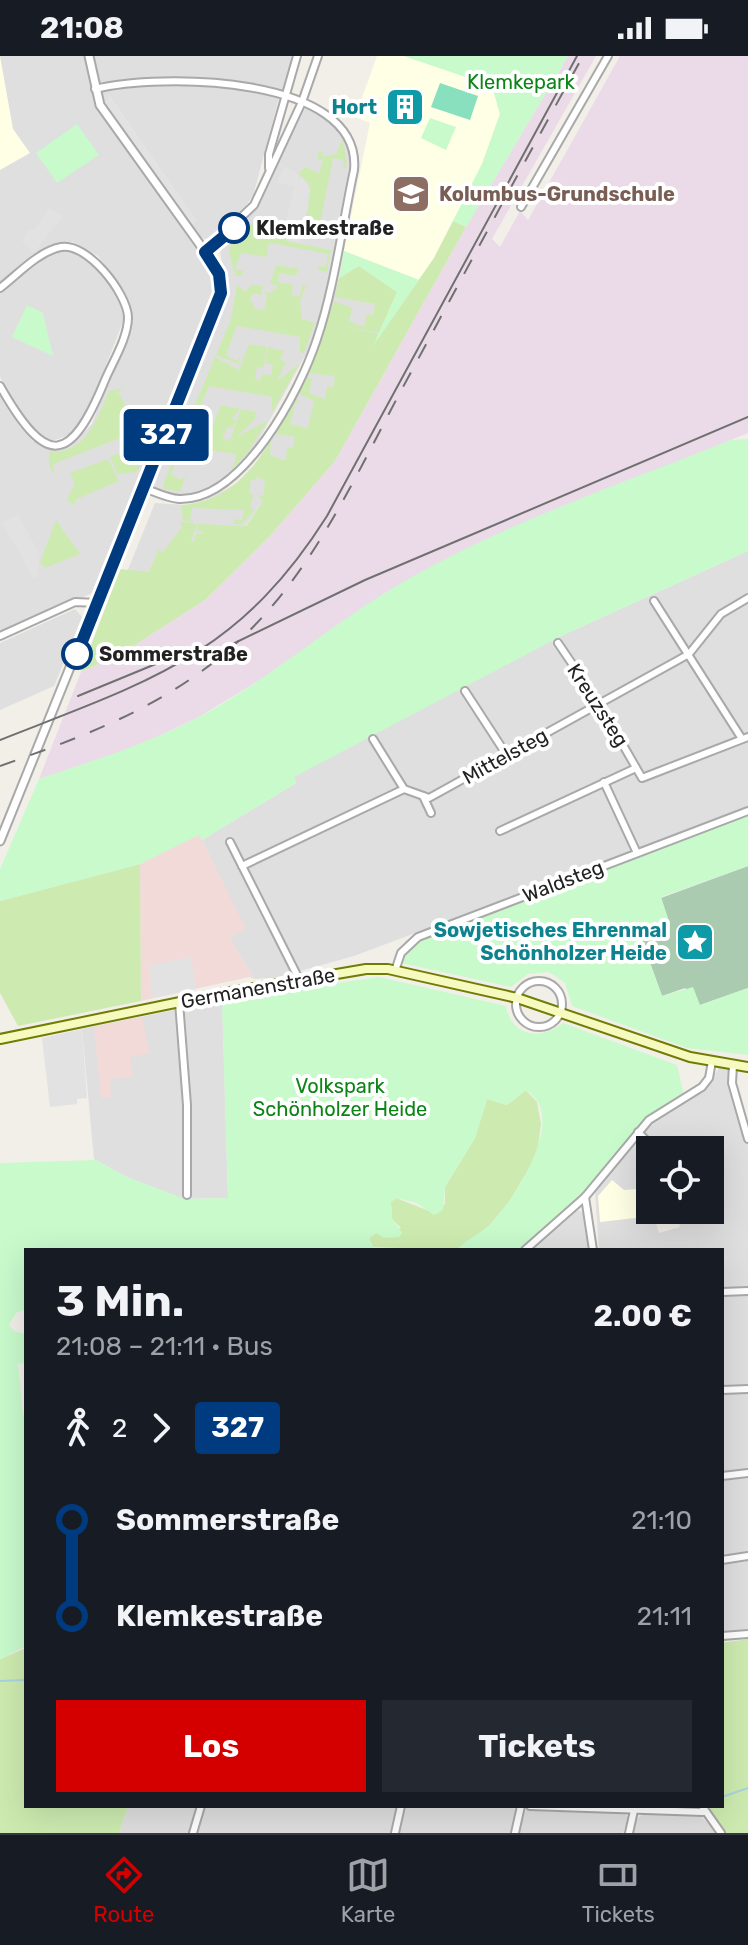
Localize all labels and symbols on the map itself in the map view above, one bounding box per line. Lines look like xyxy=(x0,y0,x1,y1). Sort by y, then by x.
park label: Klemkepark xyxy=(467,70,576,94)
building icon: Hort xyxy=(384,86,426,128)
place label: Hort xyxy=(331,95,377,119)
school or university icon: Kolumbus-Grundschule xyxy=(390,173,432,215)
place label: Kolumbus-Grundschule xyxy=(439,182,675,206)
marker: Klemkestraße xyxy=(219,213,249,243)
place label: Klemkestraße xyxy=(256,216,394,240)
line badge: 327 xyxy=(120,409,212,461)
marker: Sommerstraße xyxy=(62,639,92,669)
place label: Sommerstraße xyxy=(99,642,248,666)
street label: Kreuzsteg xyxy=(562,659,634,751)
street label: Mittelsteg xyxy=(458,723,552,789)
street label: Waldsteg xyxy=(519,855,607,907)
place label: Sowjetisches Ehrenmal Schönholzer Heide xyxy=(434,918,667,965)
place icon: Sowjetisches Ehrenmal Schönholzer Heide xyxy=(674,921,716,963)
street label: Germanenstraße xyxy=(179,963,337,1013)
park label: Volkspark Schönholzer Heide xyxy=(253,1074,427,1121)

